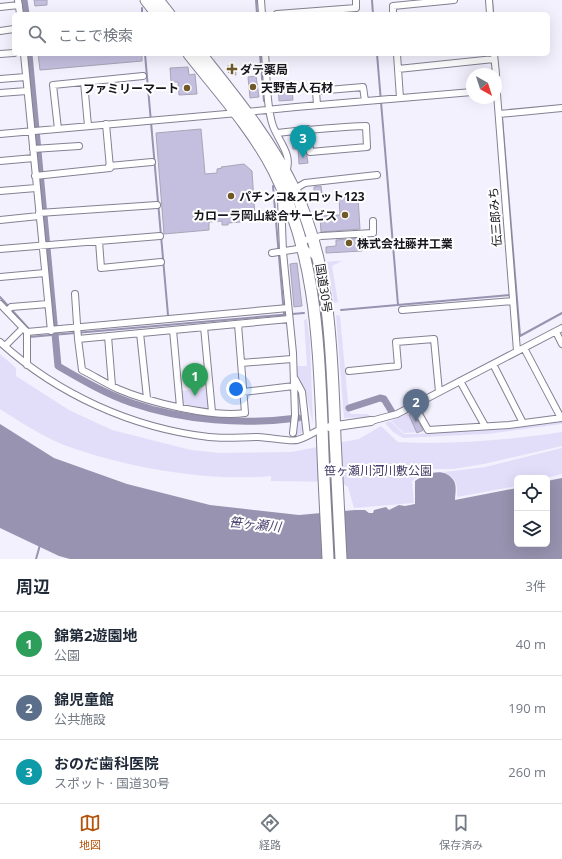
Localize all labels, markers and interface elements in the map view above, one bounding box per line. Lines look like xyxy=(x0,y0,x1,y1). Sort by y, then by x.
search box xyxy=(12,12,550,56)
icon: search xyxy=(26,23,48,45)
text: ここで検索 xyxy=(58,25,133,45)
place label: ダテ薬局 xyxy=(240,61,288,78)
marker: ダテ薬局 xyxy=(227,64,237,74)
north arrow xyxy=(466,68,502,104)
place label: 天野吉人石材 xyxy=(261,79,333,96)
place label: ファミリーマート xyxy=(83,80,179,97)
marker: 天野吉人石材 xyxy=(248,82,258,92)
marker: ファミリーマート xyxy=(182,83,192,93)
pin: 3 xyxy=(290,125,316,158)
street label: 伝三郎みち xyxy=(484,186,506,248)
place label: パチンコ&スロット123 xyxy=(239,188,365,205)
marker: パチンコ&スロット123 xyxy=(226,191,236,201)
place label: カローラ岡山総合サービス xyxy=(193,207,337,224)
marker: カローラ岡山総合サービス xyxy=(340,210,350,220)
place label: 株式会社藤井工業 xyxy=(357,235,453,252)
marker: 株式会社藤井工業 xyxy=(344,238,354,248)
street label: 国道30号 xyxy=(312,262,336,314)
pin: 1 xyxy=(182,363,208,396)
your location xyxy=(226,379,246,399)
pin: 2 xyxy=(403,389,429,422)
park label: 笹ヶ瀬川河川敷公園 xyxy=(324,462,432,479)
map controls xyxy=(514,475,550,547)
button: locate xyxy=(514,475,550,511)
button: layers xyxy=(514,511,550,547)
water label: 笹ヶ瀬川 xyxy=(228,512,284,536)
text: 周辺 xyxy=(16,575,50,598)
text: 3件 xyxy=(526,577,546,595)
text: 錦第2遊園地 xyxy=(54,625,138,645)
text: 1 xyxy=(25,635,33,653)
text: 40 m xyxy=(516,635,546,653)
text: 公園 xyxy=(54,646,80,664)
text: 錦児童館 xyxy=(54,689,114,709)
text: 2 xyxy=(25,699,33,717)
text: 190 m xyxy=(508,699,546,717)
text: 公共施設 xyxy=(54,710,106,728)
text: おのだ歯科医院 xyxy=(54,753,159,773)
text: 3 xyxy=(25,763,33,781)
text: 260 m xyxy=(508,763,546,781)
text: スポット · 国道30号 xyxy=(54,774,170,792)
tab: 地図 xyxy=(79,812,101,852)
tab: 経路 xyxy=(259,812,281,852)
tab: 保存済み xyxy=(439,812,483,852)

